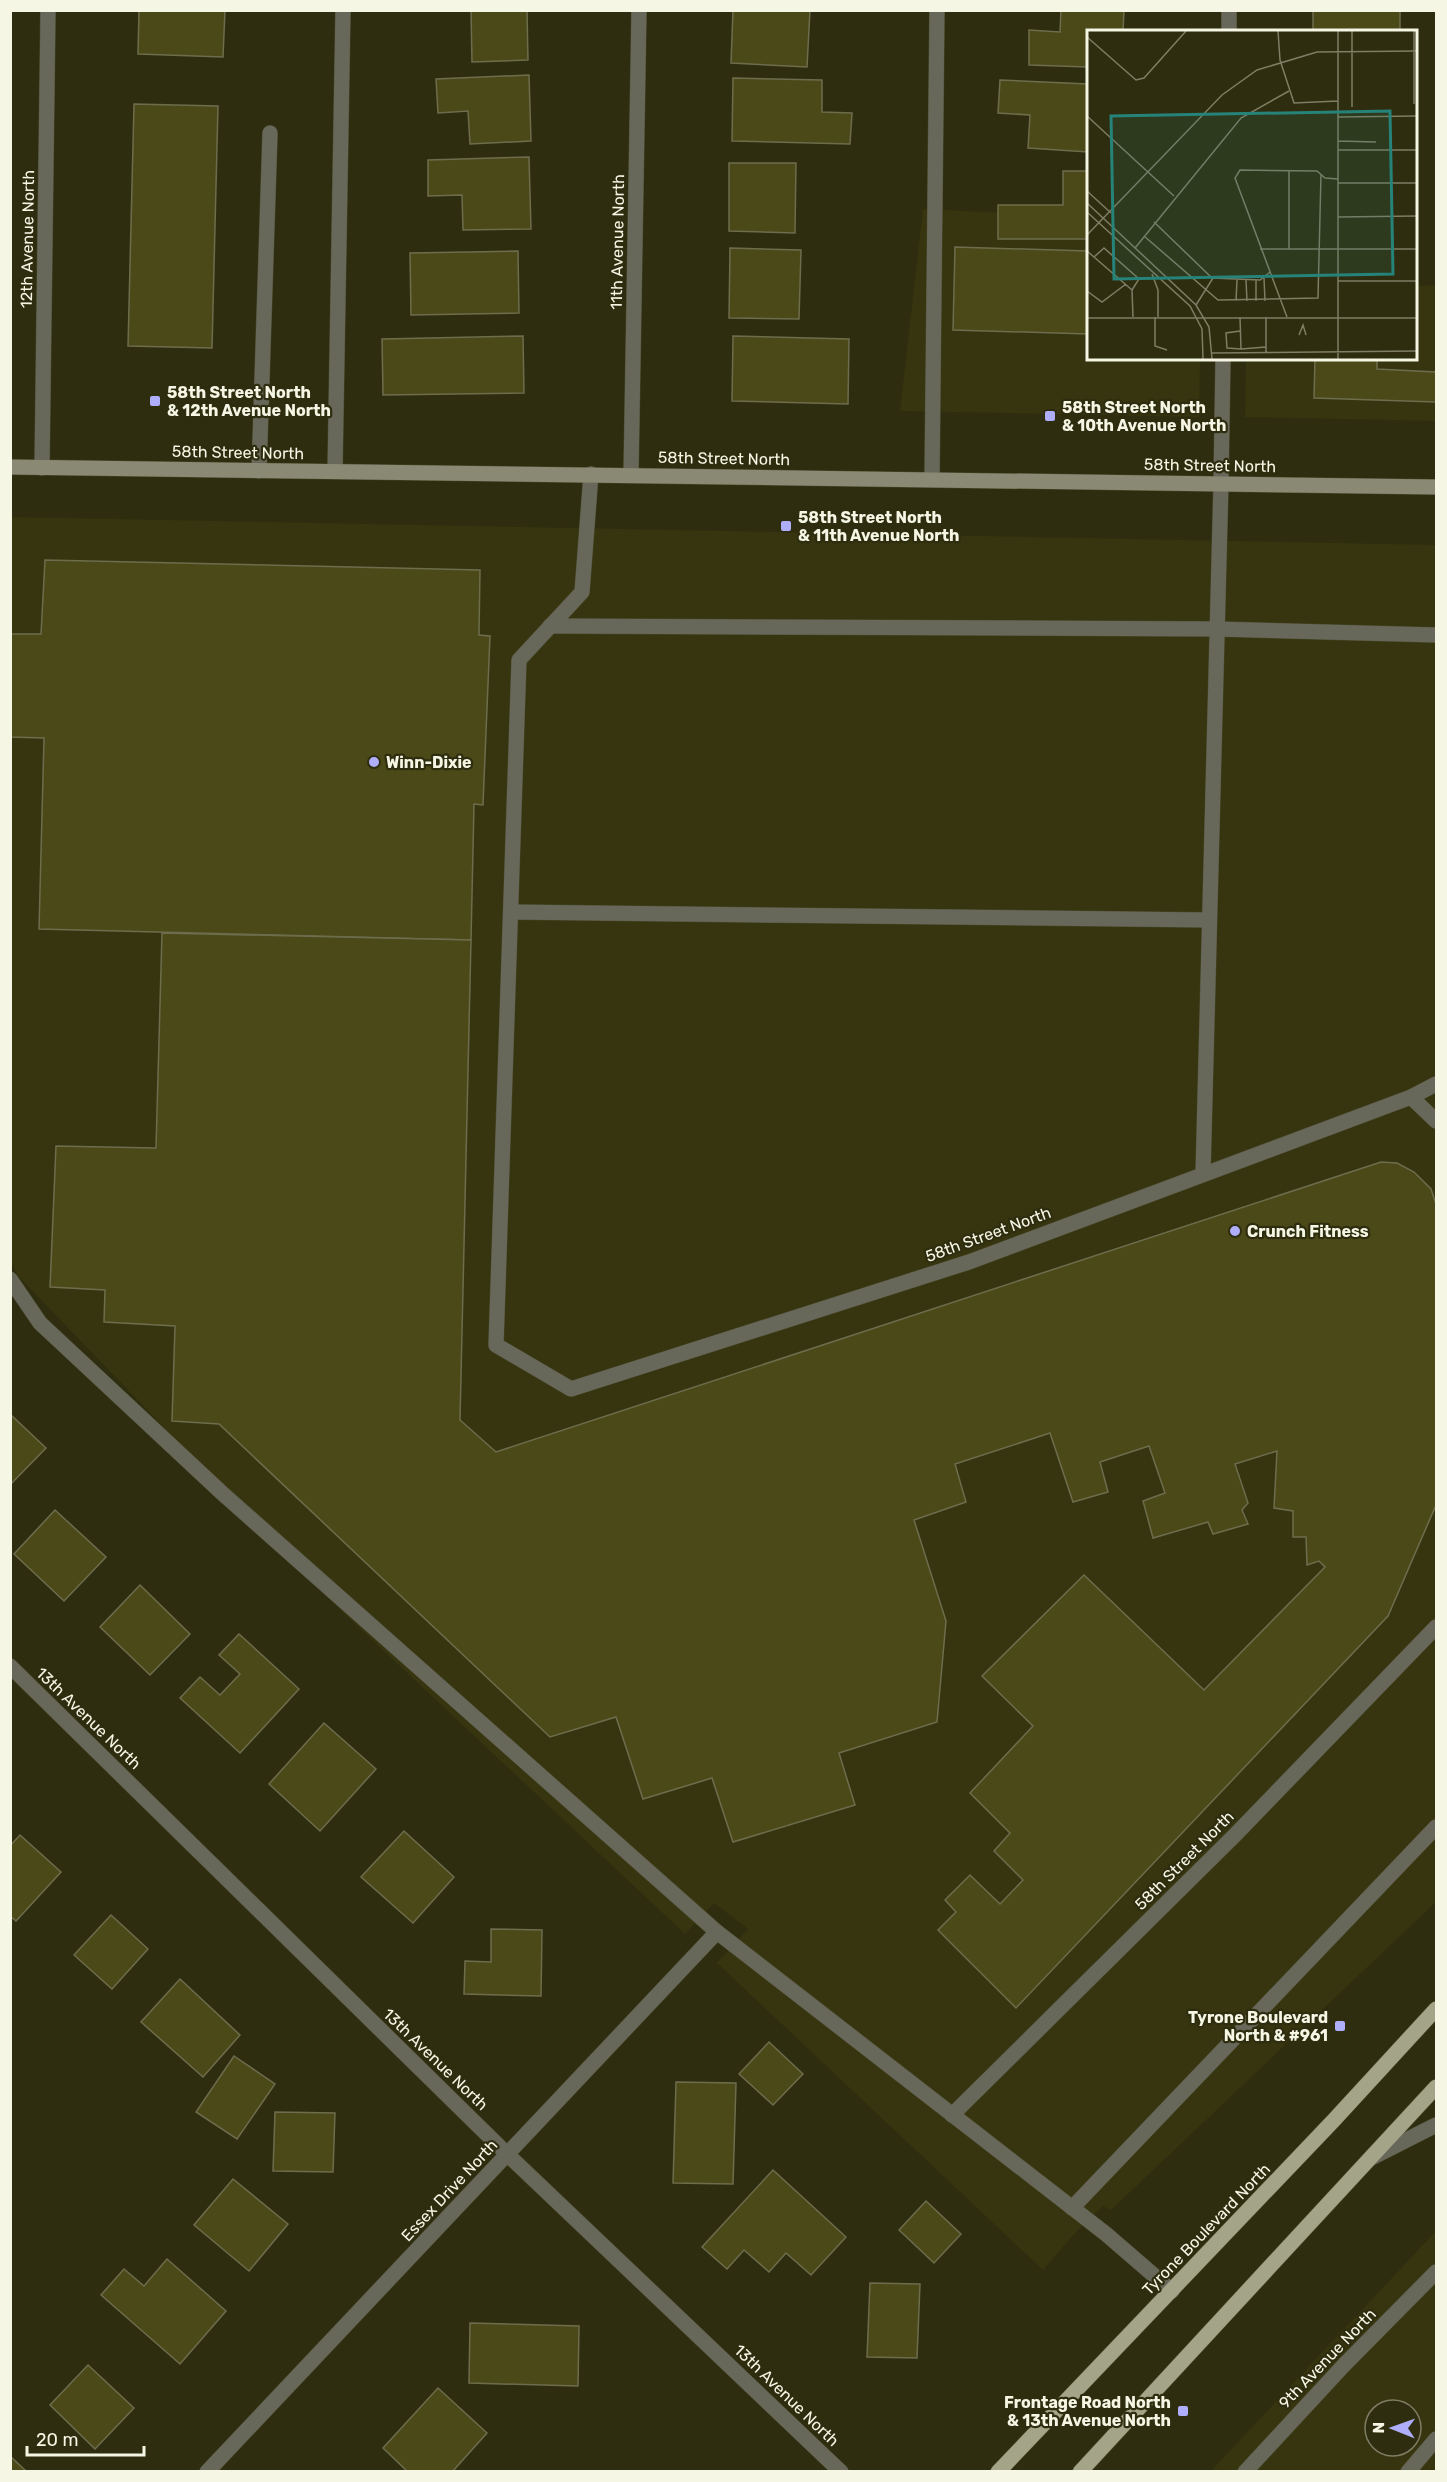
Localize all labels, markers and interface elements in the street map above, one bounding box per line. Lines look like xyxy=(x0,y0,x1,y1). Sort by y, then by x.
inset map xyxy=(1087,30,1417,360)
street label: 12th Avenue North xyxy=(17,170,38,308)
street label: 11th Avenue North xyxy=(607,174,628,310)
place label: 58th Street North & 12th Avenue North xyxy=(167,383,331,420)
marker: 58th Street North & 12th Avenue North xyxy=(148,394,162,408)
place label: 58th Street North & 10th Avenue North xyxy=(1062,398,1226,435)
marker: 58th Street North & 10th Avenue North xyxy=(1043,409,1057,423)
street label: 58th Street North xyxy=(172,442,304,463)
street label: 58th Street North xyxy=(658,448,790,469)
street label: 58th Street North xyxy=(1144,455,1276,476)
place label: 58th Street North & 11th Avenue North xyxy=(798,508,960,545)
marker: 58th Street North & 11th Avenue North xyxy=(779,519,793,533)
place label: Winn-Dixie xyxy=(386,753,472,772)
marker: Winn-Dixie xyxy=(367,755,381,769)
street label: 58th Street North xyxy=(923,1203,1054,1266)
place label: Crunch Fitness xyxy=(1247,1222,1369,1241)
marker: Crunch Fitness xyxy=(1228,1224,1242,1238)
street label: 13th Avenue North xyxy=(32,1663,145,1773)
street label: 58th Street North xyxy=(1131,1807,1238,1914)
street label: 13th Avenue North xyxy=(379,2004,492,2114)
place label: Tyrone Boulevard North & #961 xyxy=(1188,2008,1328,2045)
marker: Tyrone Boulevard North & #961 xyxy=(1333,2019,1347,2033)
street label: Essex Drive North xyxy=(397,2136,501,2245)
street label: Tyrone Boulevard North xyxy=(1139,2160,1274,2299)
street label: 9th Avenue North xyxy=(1275,2305,1380,2412)
street label: 13th Avenue North xyxy=(730,2340,843,2450)
place label: Frontage Road North & 13th Avenue North xyxy=(1004,2393,1171,2430)
north arrow xyxy=(1363,2398,1423,2458)
marker: Frontage Road North & 13th Avenue North xyxy=(1176,2404,1190,2418)
scale bar xyxy=(27,2419,144,2457)
text: N xyxy=(1369,2422,1388,2434)
text: 20 m xyxy=(36,2429,78,2451)

